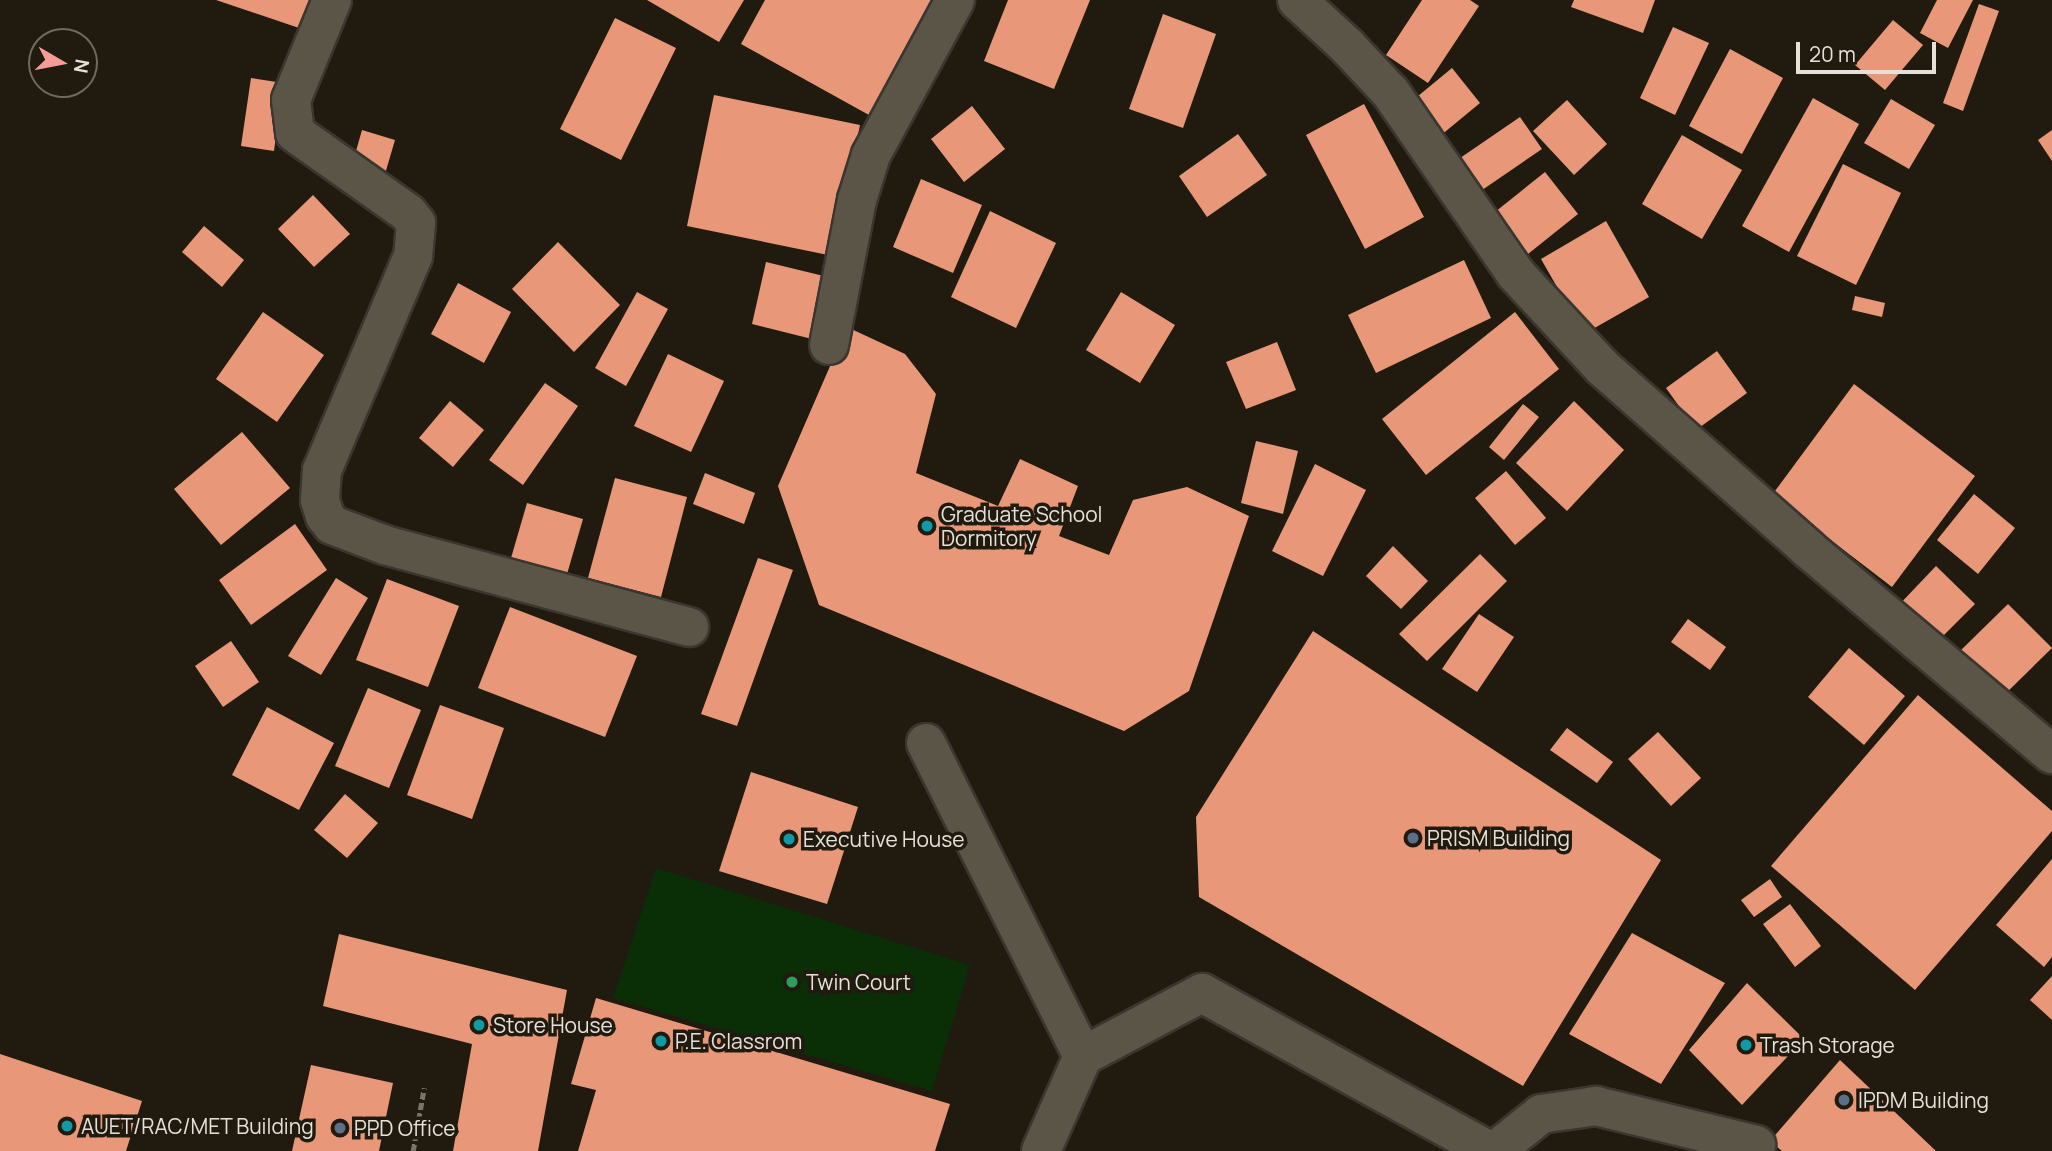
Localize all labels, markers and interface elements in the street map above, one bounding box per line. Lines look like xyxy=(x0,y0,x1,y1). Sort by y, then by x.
north arrow xyxy=(28,28,98,98)
scale bar xyxy=(1800,28,1940,72)
text: 20 m xyxy=(1809,40,1856,68)
text: N xyxy=(68,57,96,75)
place label: Graduate School Dormitory xyxy=(941,501,1102,551)
marker: Graduate School Dormitory xyxy=(919,518,935,534)
place label: PRISM Building xyxy=(1427,825,1570,851)
place label: Executive House xyxy=(803,826,965,852)
marker: PRISM Building xyxy=(1405,830,1421,846)
marker: Executive House xyxy=(781,831,797,847)
place label: Twin Court xyxy=(806,969,911,995)
marker: Twin Court xyxy=(784,974,800,990)
place label: Store House xyxy=(493,1012,613,1038)
marker: Store House xyxy=(471,1017,487,1033)
place label: P.E. Classrom xyxy=(675,1028,802,1054)
place label: Trash Storage xyxy=(1760,1032,1895,1058)
marker: P.E. Classrom xyxy=(653,1033,669,1049)
marker: Trash Storage xyxy=(1738,1037,1754,1053)
place label: IPDM Building xyxy=(1858,1087,1989,1113)
marker: IPDM Building xyxy=(1836,1092,1852,1108)
place label: AUET/RAC/MET Building xyxy=(81,1113,314,1139)
place label: PPD Office xyxy=(354,1115,456,1141)
marker: AUET/RAC/MET Building xyxy=(59,1118,75,1134)
marker: PPD Office xyxy=(332,1120,348,1136)

